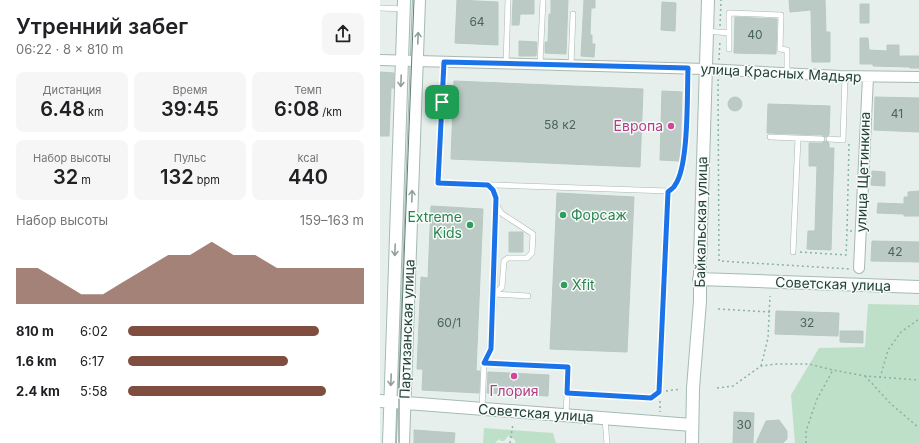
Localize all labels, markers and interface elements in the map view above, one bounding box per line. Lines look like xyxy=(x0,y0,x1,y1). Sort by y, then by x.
text: Утренний забег xyxy=(16,13,188,39)
button: share xyxy=(322,13,364,55)
house number: 64 xyxy=(469,14,485,29)
house number: 40 xyxy=(747,27,763,42)
one-way arrow xyxy=(414,32,421,45)
text: 06:22 · 8 × 810 m xyxy=(16,41,123,57)
street label: улица Красных Мадьяр xyxy=(700,60,862,85)
one-way arrow xyxy=(397,74,405,87)
text: Дистанция xyxy=(43,83,101,97)
text: Время xyxy=(173,83,207,97)
text: Темп xyxy=(294,83,322,97)
pin xyxy=(425,85,459,119)
icon: arrive xyxy=(431,91,453,113)
text: 6.48 xyxy=(40,97,85,121)
text: 39:45 xyxy=(161,97,219,121)
text: 6:08 xyxy=(274,97,319,121)
text: km xyxy=(85,105,104,119)
text: /km xyxy=(319,105,342,119)
house number: 41 xyxy=(891,106,903,121)
street label: улица Щетинкина xyxy=(852,111,873,233)
house number: 58 к2 xyxy=(544,117,576,132)
place label: Европа xyxy=(614,117,663,134)
marker: Европа xyxy=(666,121,676,131)
text: Набор высоты xyxy=(33,151,111,165)
text: Пульс xyxy=(174,151,206,165)
text: kcal xyxy=(297,151,319,165)
street label: Байкальская улица xyxy=(691,156,710,288)
text: 32 xyxy=(53,165,78,189)
text: 132 xyxy=(160,165,194,189)
text: 440 xyxy=(288,165,328,189)
text: m xyxy=(78,173,91,187)
text: bpm xyxy=(194,173,220,187)
one-way arrow xyxy=(408,190,416,203)
place label: Форсаж xyxy=(571,206,627,223)
place label: Extreme Kids xyxy=(407,208,462,241)
marker: Форсаж xyxy=(558,210,568,220)
text: Набор высоты xyxy=(16,212,108,228)
text: 159–163 m xyxy=(300,212,364,228)
marker: Extreme Kids xyxy=(465,220,475,230)
one-way arrow xyxy=(391,243,399,256)
house number: 42 xyxy=(887,244,903,259)
street label: Партизанская улица xyxy=(396,259,417,399)
street label: Советская улица xyxy=(775,273,891,294)
place label: Xfit xyxy=(572,276,595,293)
marker: Xfit xyxy=(559,280,569,290)
house number: 60/1 xyxy=(437,315,461,330)
house number: 32 xyxy=(800,315,814,330)
text: 810 m xyxy=(16,323,54,339)
text: 6:02 xyxy=(80,323,108,339)
text: 1.6 km xyxy=(16,353,57,369)
text: 6:17 xyxy=(80,353,104,369)
marker: Глория xyxy=(509,371,519,381)
one-way arrow xyxy=(387,373,394,386)
place label: Глория xyxy=(489,382,539,399)
text: 2.4 km xyxy=(16,383,60,399)
text: 5:58 xyxy=(80,383,108,399)
street label: Советская улица xyxy=(478,400,594,425)
house number: 30 xyxy=(737,417,751,432)

